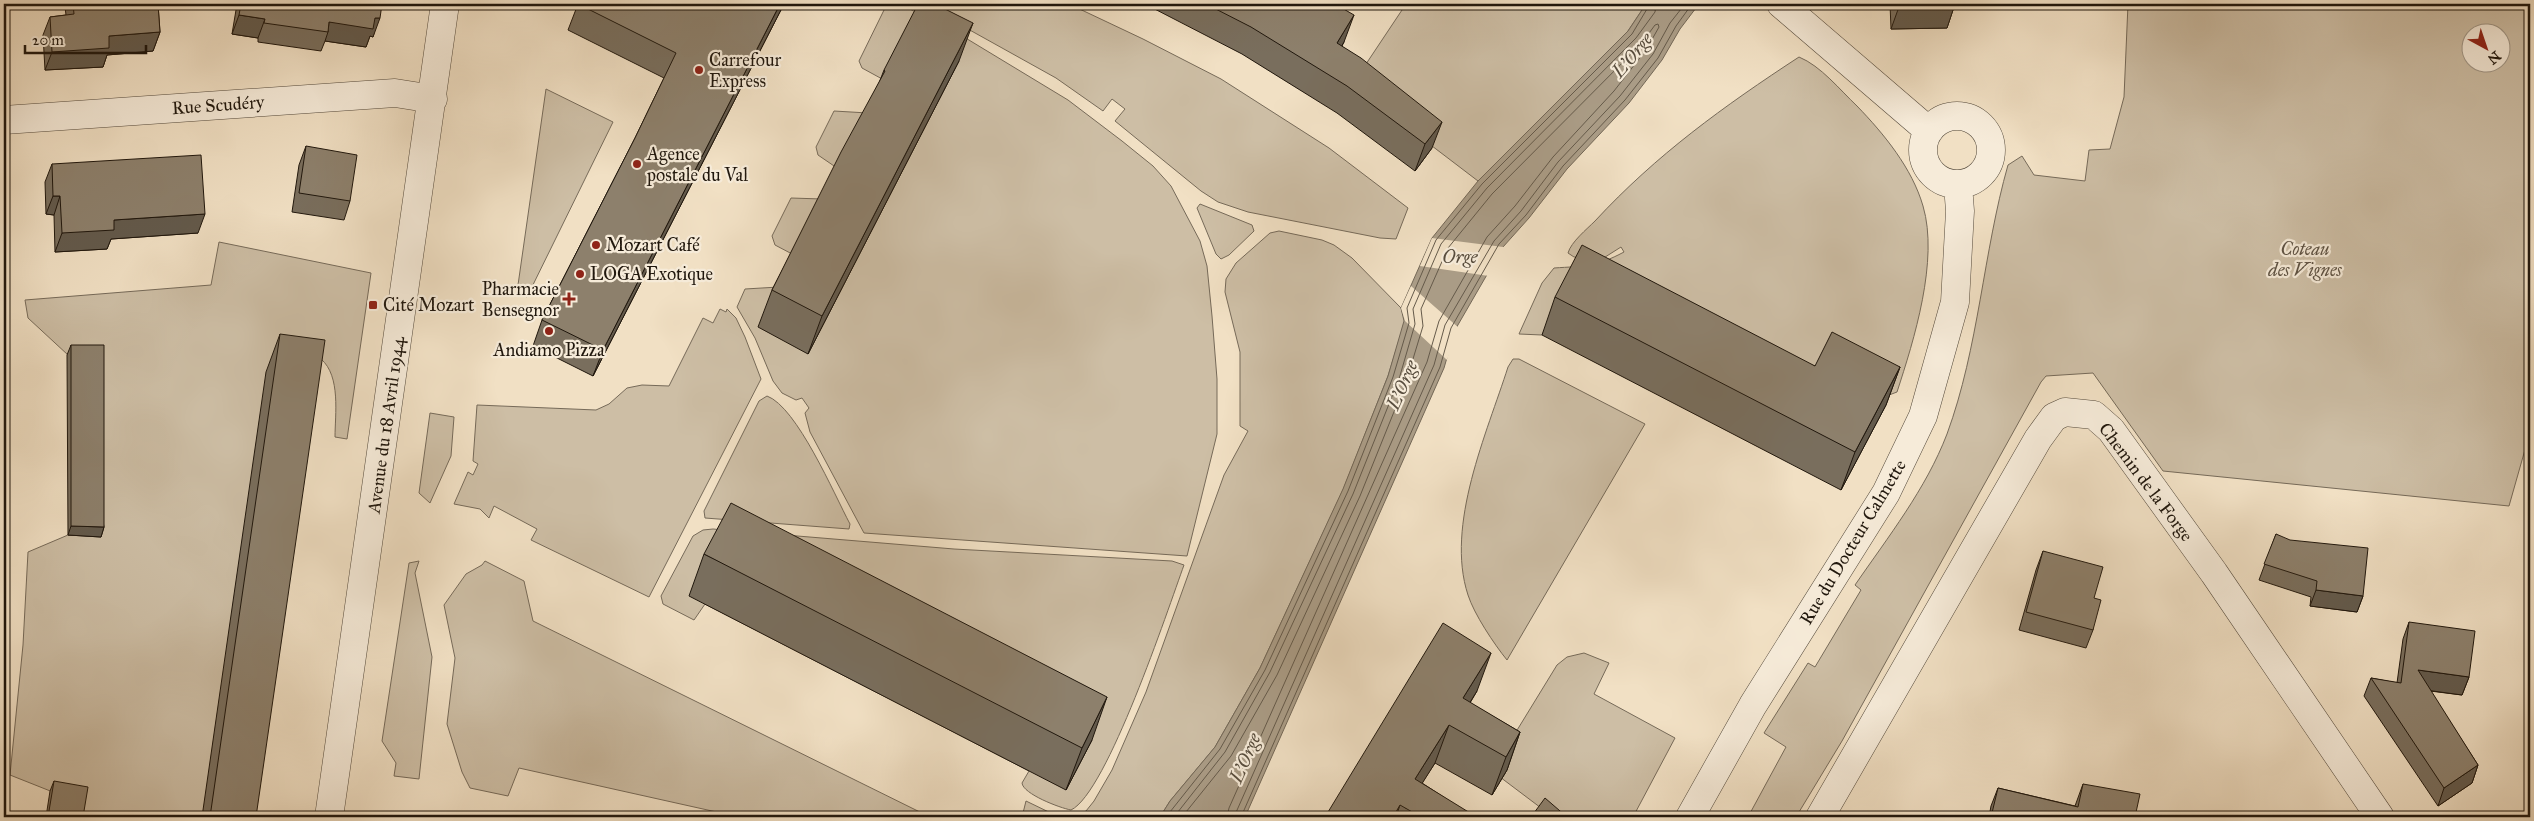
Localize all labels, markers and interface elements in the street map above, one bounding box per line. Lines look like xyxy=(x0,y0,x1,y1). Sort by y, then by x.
scale bar xyxy=(25,22,146,54)
north arrow xyxy=(2462,22,2512,72)
water label: L'Orge xyxy=(1606,27,1658,83)
text: 20 m xyxy=(32,31,64,49)
text: N xyxy=(2484,47,2504,68)
place label: Carrefour Express xyxy=(709,49,781,92)
marker: Carrefour Express xyxy=(693,64,705,76)
street label: Rue Scudéry xyxy=(171,91,266,119)
place label: Agence postale du Val xyxy=(646,143,748,186)
marker: Agence postale du Val xyxy=(631,158,643,170)
place label: Mozart Café xyxy=(606,234,700,256)
park label: Coteau des Vignes xyxy=(2267,238,2343,281)
marker: Mozart Café xyxy=(590,239,602,251)
water label: Orge xyxy=(1442,245,1479,268)
place label: LOGA Exotique xyxy=(590,263,713,286)
marker: LOGA Exotique xyxy=(574,268,586,280)
place label: Pharmacie Bensegnor xyxy=(482,278,559,322)
marker: Pharmacie Bensegnor xyxy=(563,293,575,305)
place label: Cité Mozart xyxy=(383,294,475,316)
marker: Cité Mozart xyxy=(367,299,379,311)
marker: Andiamo Pizza xyxy=(543,325,555,337)
street label: Avenue du 18 Avril 1944 xyxy=(363,334,409,516)
place label: Andiamo Pizza xyxy=(492,339,605,361)
water label: L'Orge xyxy=(1381,356,1423,414)
street label: Chemin de la Forge xyxy=(2093,418,2198,546)
street label: Rue du Docteur Calmette xyxy=(1795,455,1911,629)
water label: L'Orge xyxy=(1224,729,1266,787)

